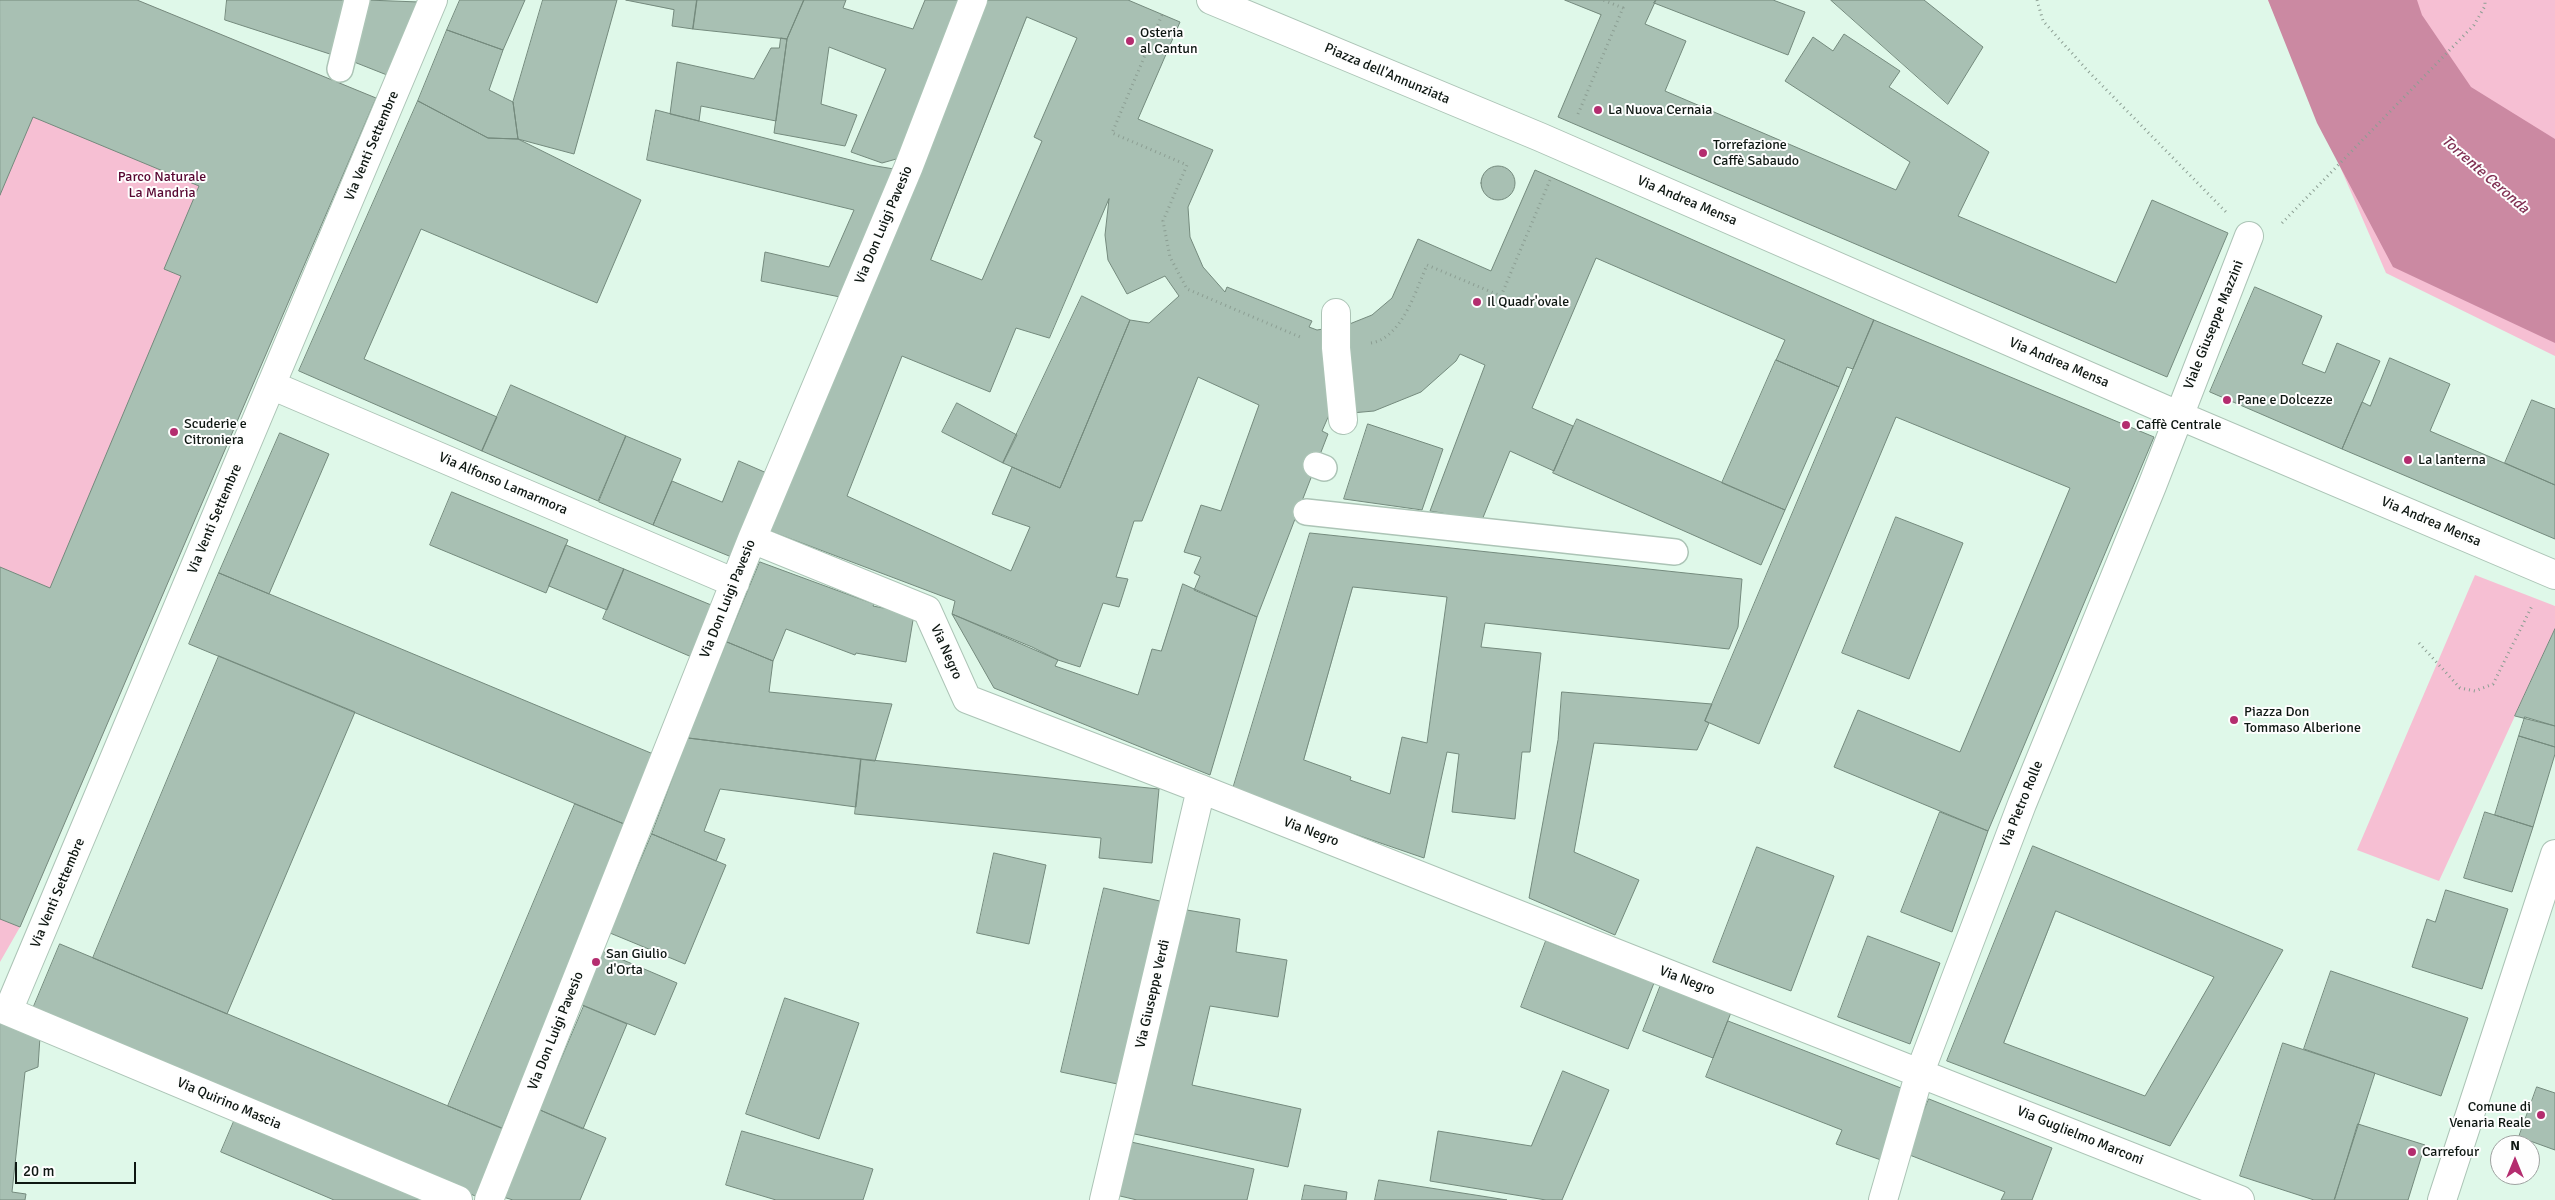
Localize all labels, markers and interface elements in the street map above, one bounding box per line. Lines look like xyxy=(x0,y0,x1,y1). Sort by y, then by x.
place label: Osteria al Cantun xyxy=(1140,25,1198,58)
marker: Osteria al Cantun xyxy=(1124,35,1136,47)
street label: Piazza dell'Annunziata xyxy=(1322,40,1452,108)
street label: Via Venti Settembre xyxy=(341,89,403,203)
place label: La Nuova Cernaia xyxy=(1608,102,1712,118)
marker: La Nuova Cernaia xyxy=(1592,104,1604,116)
water label: Torrente Ceronda xyxy=(2438,132,2532,218)
place label: Torrefazione Caffè Sabaudo xyxy=(1713,137,1799,170)
marker: Torrefazione Caffè Sabaudo xyxy=(1697,147,1709,159)
street label: Via Don Luigi Pavesio xyxy=(852,163,916,287)
park label: Parco Naturale La Mandria xyxy=(118,169,206,202)
street label: Via Andrea Mensa xyxy=(1635,172,1739,230)
street label: Viale Giuseppe Mazzini xyxy=(2180,258,2248,392)
place label: Il Quadr'ovale xyxy=(1487,294,1569,310)
marker: Il Quadr'ovale xyxy=(1471,296,1483,308)
street label: Via Andrea Mensa xyxy=(2007,334,2111,392)
place label: Pane e Dolcezze xyxy=(2237,392,2333,408)
marker: Pane e Dolcezze xyxy=(2221,394,2233,406)
place label: Scuderie e Citroniera xyxy=(184,416,247,448)
place label: Caffè Centrale xyxy=(2136,417,2221,433)
marker: Caffè Centrale xyxy=(2120,419,2132,431)
marker: Scuderie e Citroniera xyxy=(168,426,180,438)
street label: Via Alfonso Lamarmora xyxy=(436,449,570,519)
place label: La lanterna xyxy=(2418,452,2486,468)
marker: La lanterna xyxy=(2402,454,2414,466)
street label: Via Venti Settembre xyxy=(184,462,246,576)
street label: Via Andrea Mensa xyxy=(2379,493,2483,551)
street label: Via Don Luigi Pavesio xyxy=(696,537,760,661)
street label: Via Negro xyxy=(927,622,965,682)
place label: Piazza Don Tommaso Alberione xyxy=(2244,704,2361,736)
marker: Piazza Don Tommaso Alberione xyxy=(2228,714,2240,726)
street label: Via Pietro Rolle xyxy=(1997,759,2047,849)
street label: Via Negro xyxy=(1281,814,1341,850)
street label: Via Venti Settembre xyxy=(27,836,89,950)
street label: Via Giuseppe Verdi xyxy=(1132,938,1174,1050)
place label: San Giulio d'Orta xyxy=(606,946,667,979)
marker: San Giulio d'Orta xyxy=(590,956,602,968)
street label: Via Negro xyxy=(1657,963,1717,999)
street label: Via Don Luigi Pavesio xyxy=(524,969,588,1093)
street label: Via Quirino Mascia xyxy=(174,1074,284,1134)
place label: Comune di Venaria Reale xyxy=(2449,1099,2531,1132)
street label: Via Guglielmo Marconi xyxy=(2014,1103,2146,1169)
marker: Comune di Venaria Reale xyxy=(2535,1109,2547,1121)
north arrow xyxy=(2490,1135,2540,1185)
text: N xyxy=(2510,1137,2520,1154)
place label: Carrefour xyxy=(2422,1144,2479,1160)
marker: Carrefour xyxy=(2406,1146,2418,1158)
scale bar xyxy=(18,1152,139,1184)
text: 20 m xyxy=(23,1162,54,1180)

